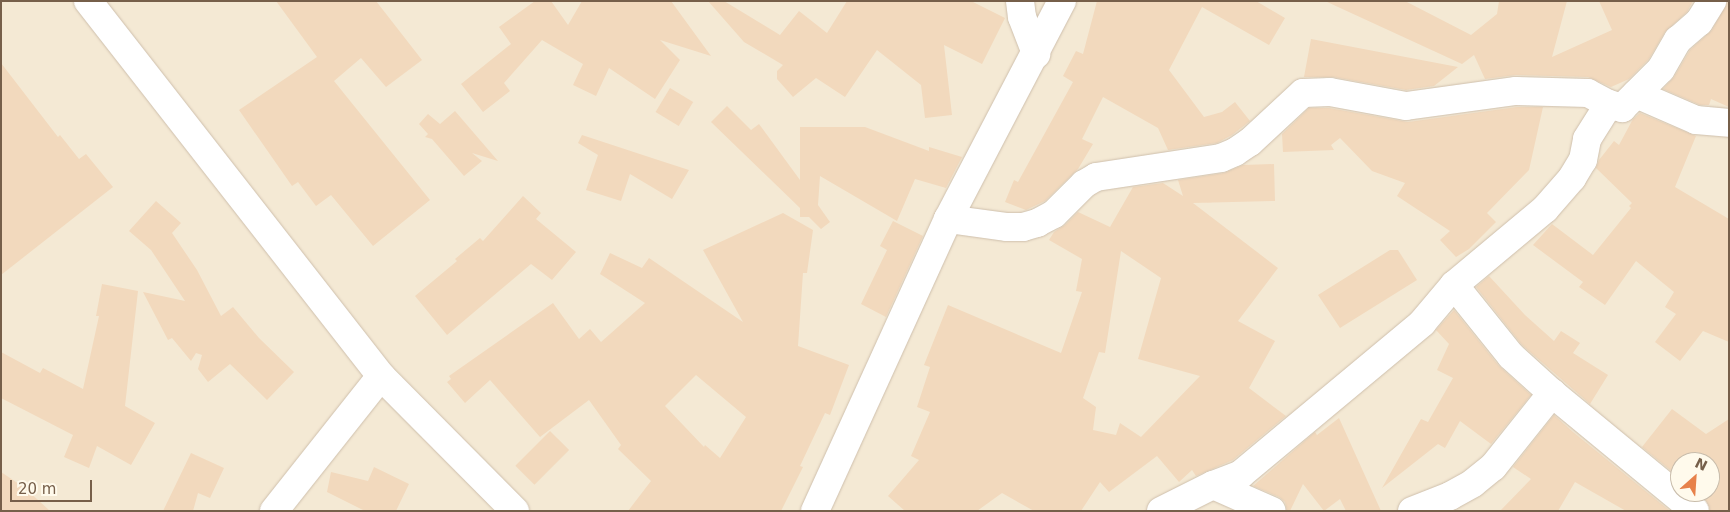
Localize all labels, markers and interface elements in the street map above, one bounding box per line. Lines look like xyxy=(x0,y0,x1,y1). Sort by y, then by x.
north arrow xyxy=(1670,452,1720,502)
text: N xyxy=(1692,455,1710,474)
scale bar xyxy=(12,470,95,502)
text: 20 m xyxy=(18,480,56,498)

